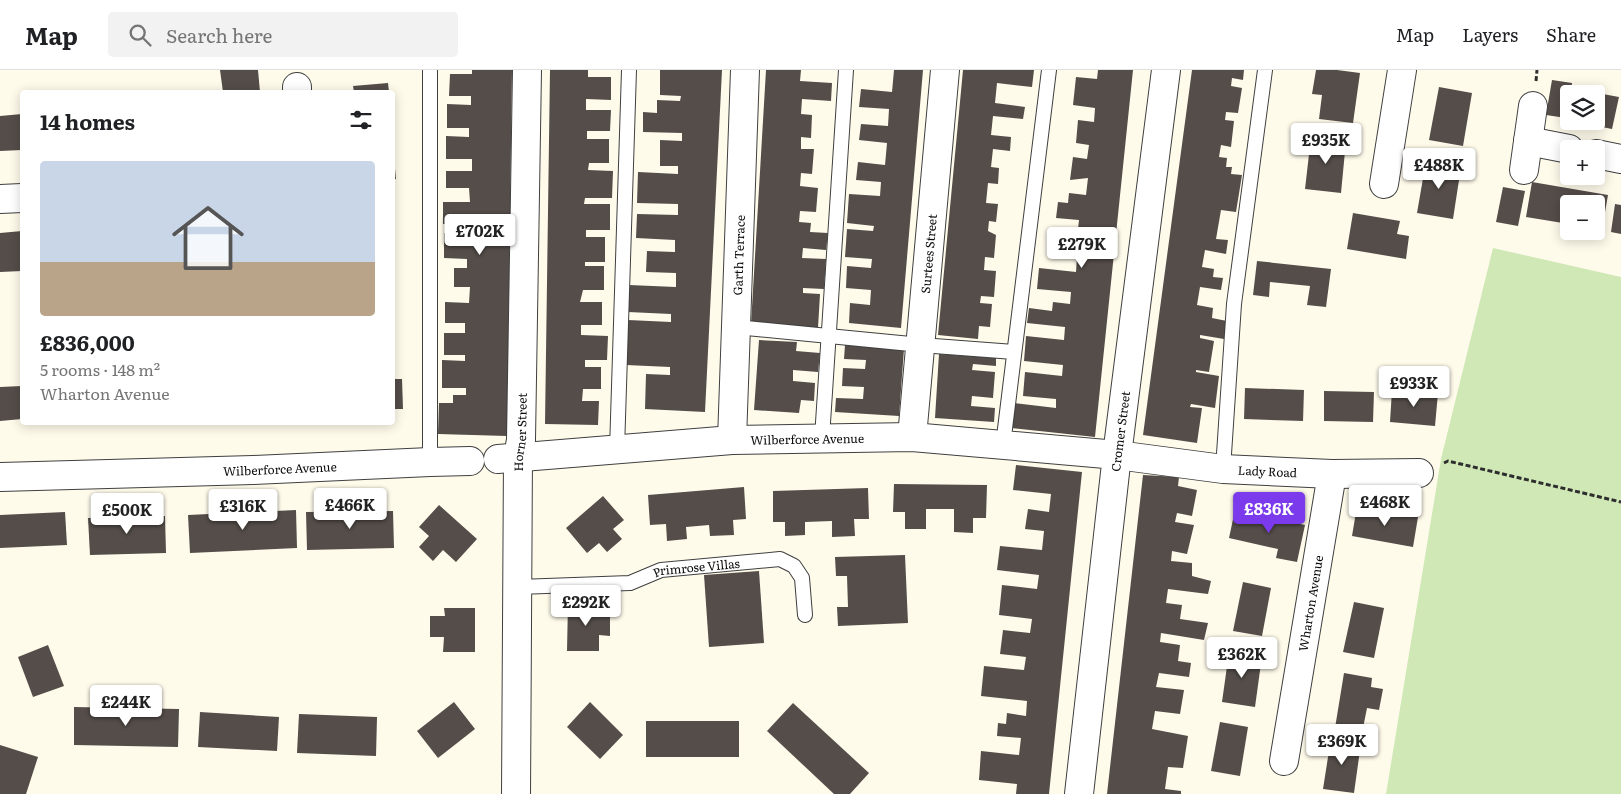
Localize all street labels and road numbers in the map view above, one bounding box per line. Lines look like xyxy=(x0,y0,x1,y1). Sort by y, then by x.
street label: Surtees Street xyxy=(916,213,941,294)
street label: Garth Terrace xyxy=(728,215,749,296)
street label: Cromer Street xyxy=(1106,390,1134,473)
street label: Horner Street xyxy=(509,392,531,472)
street label: Wilberforce Avenue xyxy=(750,429,864,449)
street label: Wilberforce Avenue xyxy=(223,457,337,480)
street label: Lady Road xyxy=(1237,461,1298,481)
street label: Primrose Villas xyxy=(650,554,741,582)
street label: Wharton Avenue xyxy=(1293,554,1327,653)

